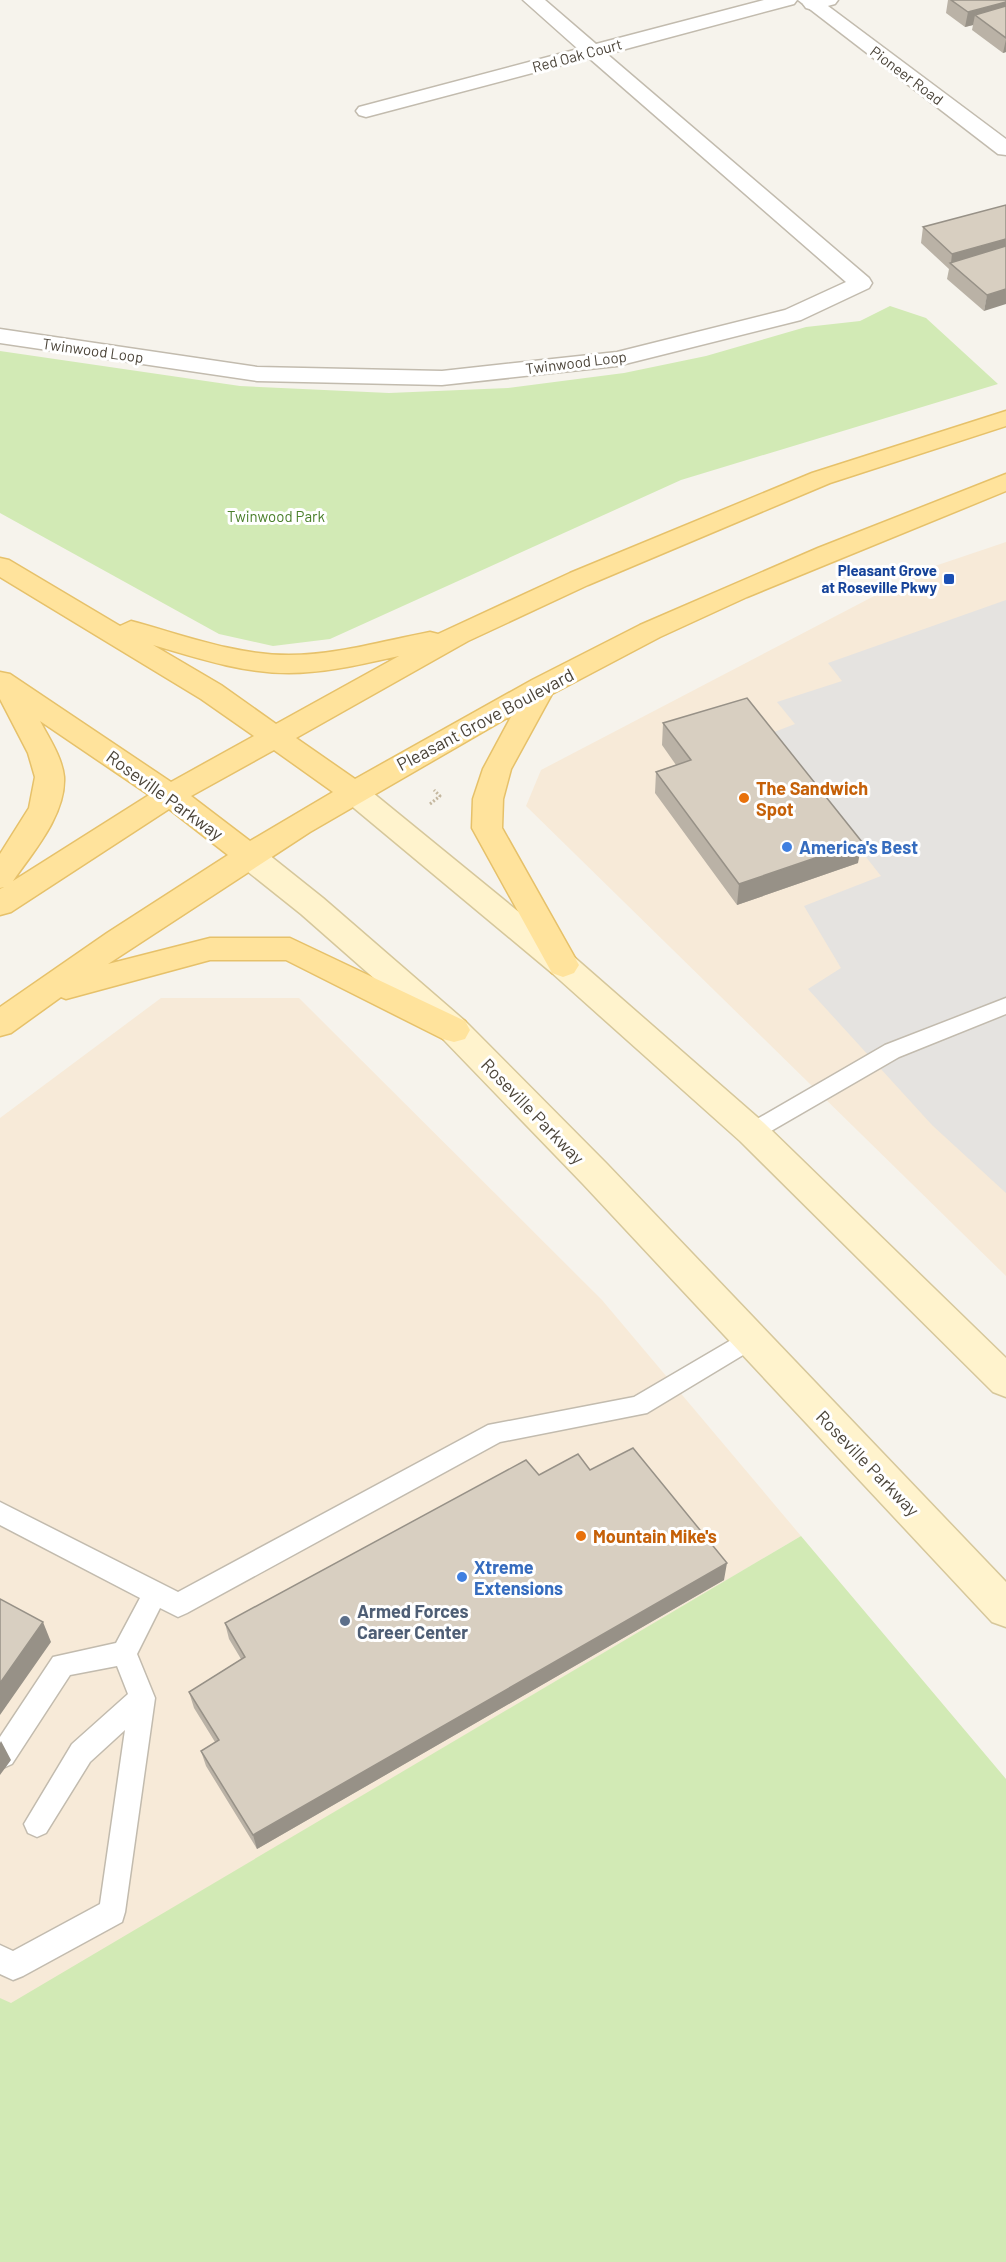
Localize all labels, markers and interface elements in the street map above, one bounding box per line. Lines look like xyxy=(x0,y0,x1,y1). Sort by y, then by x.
street label: Red Oak Court xyxy=(530,34,624,76)
street label: Pioneer Road xyxy=(867,42,947,108)
street label: Twinwood Loop xyxy=(41,334,145,366)
street label: Twinwood Loop xyxy=(524,347,628,377)
park label: Twinwood Park xyxy=(227,507,326,525)
place label: Pleasant Grove at Roseville Pkwy xyxy=(821,561,937,596)
marker: Pleasant Grove at Roseville Pkwy xyxy=(942,572,956,586)
street label: Pleasant Grove Boulevard xyxy=(393,663,577,775)
street label: Roseville Parkway xyxy=(102,745,228,845)
place label: The Sandwich Spot xyxy=(756,777,868,820)
marker: The Sandwich Spot xyxy=(737,791,751,805)
place label: America's Best xyxy=(799,836,918,858)
marker: America's Best xyxy=(780,840,794,854)
street label: Roseville Parkway xyxy=(477,1053,589,1169)
street label: Roseville Parkway xyxy=(812,1405,924,1521)
place label: Mountain Mike's xyxy=(593,1525,717,1547)
marker: Mountain Mike's xyxy=(574,1529,588,1543)
place label: Xtreme Extensions xyxy=(474,1556,563,1599)
marker: Xtreme Extensions xyxy=(455,1570,469,1584)
place label: Armed Forces Career Center xyxy=(357,1600,469,1643)
marker: Armed Forces Career Center xyxy=(338,1614,352,1628)

